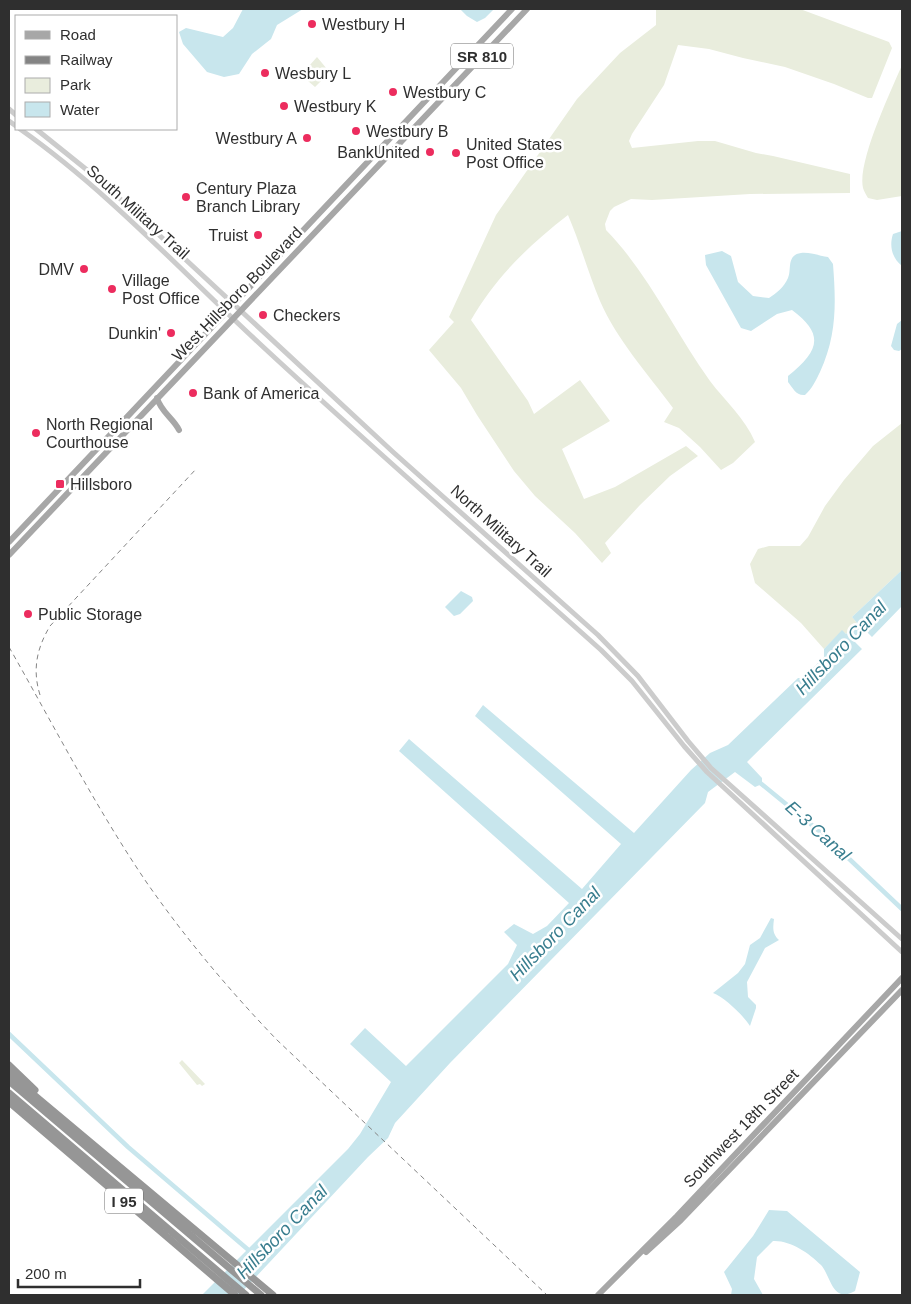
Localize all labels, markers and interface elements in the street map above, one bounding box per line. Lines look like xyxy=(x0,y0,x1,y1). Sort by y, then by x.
legend xyxy=(15,15,178,130)
place label: Westbury H xyxy=(322,16,405,33)
marker: Westbury H xyxy=(306,18,318,30)
text: Road xyxy=(60,26,96,43)
road number: SR 810 xyxy=(451,44,513,68)
text: Railway xyxy=(60,51,113,68)
place label: Wesbury L xyxy=(275,65,351,82)
marker: Wesbury L xyxy=(259,67,271,79)
text: Park xyxy=(60,76,91,93)
place label: Westbury C xyxy=(403,84,486,101)
marker: Westbury C xyxy=(387,86,399,98)
place label: Westbury K xyxy=(294,98,377,115)
marker: Westbury K xyxy=(278,100,290,112)
text: Water xyxy=(60,101,99,118)
place label: Westbury B xyxy=(366,123,448,140)
marker: Westbury B xyxy=(350,125,362,137)
place label: Westbury A xyxy=(215,130,297,147)
marker: Westbury A xyxy=(301,132,313,144)
place label: United States Post Office xyxy=(466,136,562,171)
place label: BankUnited xyxy=(337,144,420,161)
marker: BankUnited xyxy=(424,146,436,158)
marker: United States Post Office xyxy=(450,147,462,159)
street label: South Military Trail xyxy=(83,162,193,262)
place label: Century Plaza Branch Library xyxy=(196,180,300,215)
marker: Century Plaza Branch Library xyxy=(180,191,192,203)
street label: West Hillsboro Boulevard xyxy=(169,224,305,364)
place label: Truist xyxy=(209,227,249,244)
marker: Truist xyxy=(252,229,264,241)
place label: DMV xyxy=(38,261,74,278)
marker: DMV xyxy=(78,263,90,275)
place label: Village Post Office xyxy=(122,272,200,307)
marker: Village Post Office xyxy=(106,283,118,295)
place label: Checkers xyxy=(273,307,341,324)
marker: Checkers xyxy=(257,309,269,321)
place label: Dunkin' xyxy=(108,325,161,342)
marker: Dunkin' xyxy=(165,327,177,339)
place label: Bank of America xyxy=(203,385,320,402)
marker: Bank of America xyxy=(187,387,199,399)
place label: North Regional Courthouse xyxy=(46,416,153,451)
marker: North Regional Courthouse xyxy=(30,427,42,439)
place label: Hillsboro xyxy=(70,476,132,493)
marker: Hillsboro xyxy=(54,478,66,490)
street label: North Military Trail xyxy=(447,482,555,580)
water label: Hillsboro Canal xyxy=(791,596,891,699)
place label: Public Storage xyxy=(38,606,142,623)
marker: Public Storage xyxy=(22,608,34,620)
water label: E-3 Canal xyxy=(782,797,855,866)
water label: Hillsboro Canal xyxy=(505,882,605,985)
street label: Southwest 18th Street xyxy=(680,1065,802,1191)
water label: Hillsboro Canal xyxy=(232,1180,332,1283)
road number: I 95 xyxy=(105,1188,143,1214)
scale bar xyxy=(18,1256,140,1288)
text: 200 m xyxy=(25,1265,67,1282)

